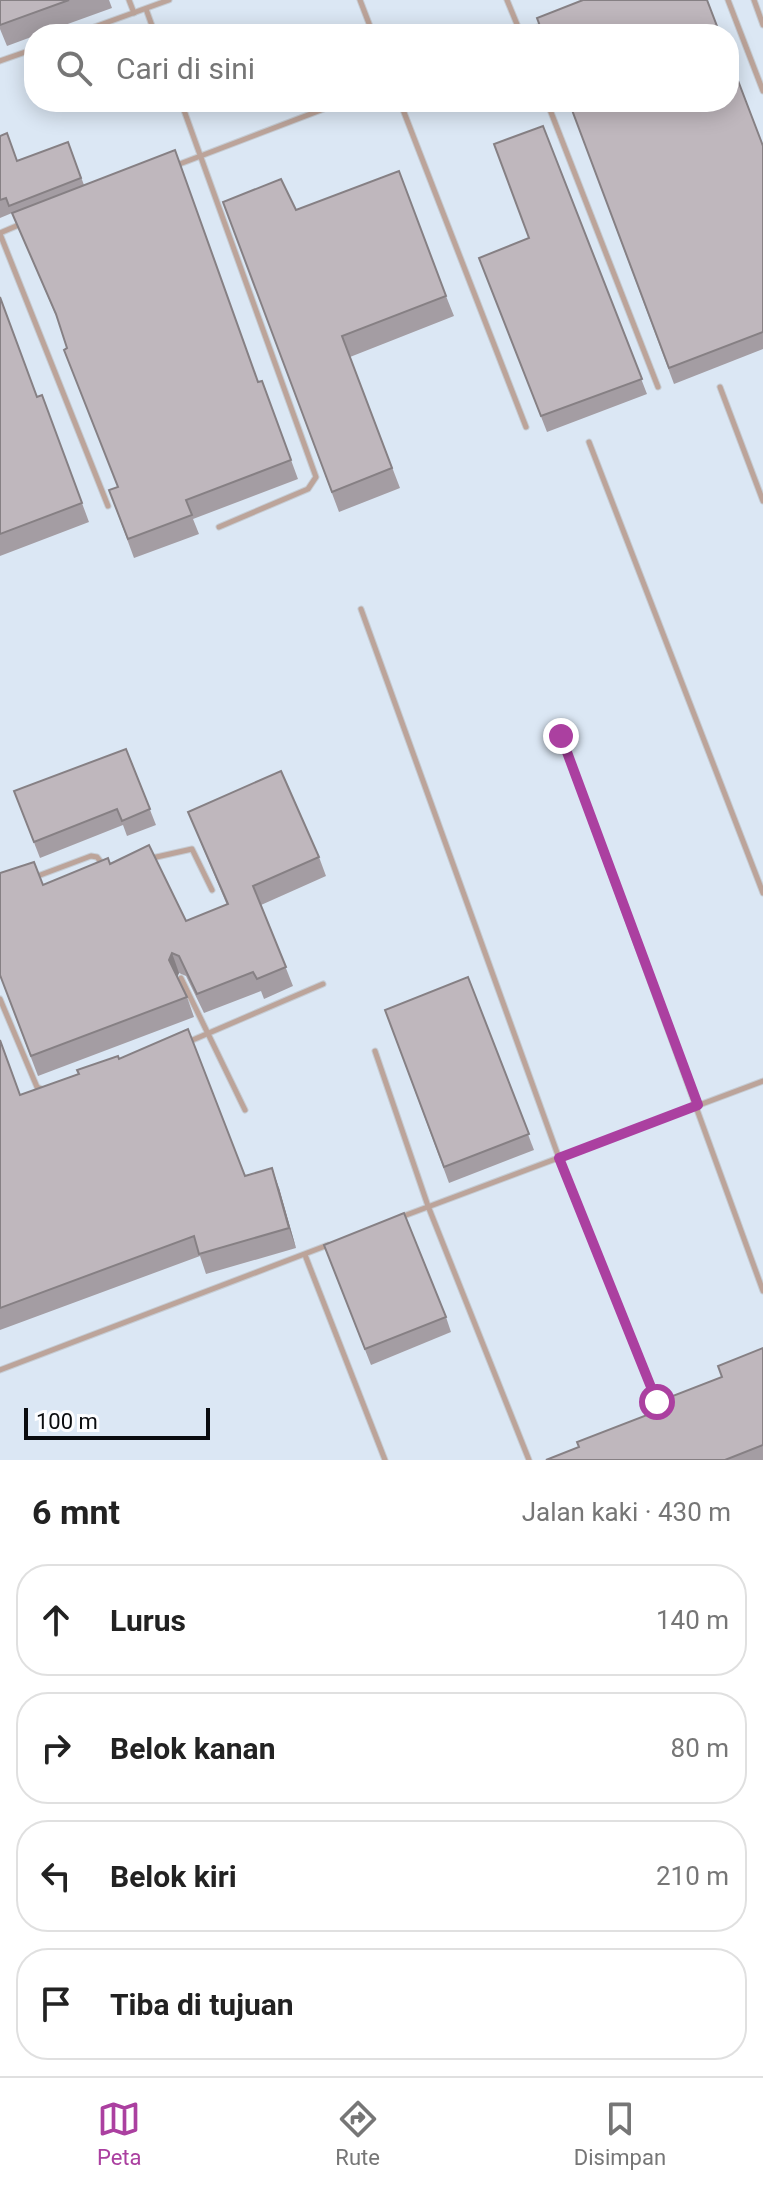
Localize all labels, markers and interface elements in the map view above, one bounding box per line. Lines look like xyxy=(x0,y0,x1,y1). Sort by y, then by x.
search box xyxy=(24,24,739,112)
icon: search xyxy=(52,46,96,90)
text: Cari di sini xyxy=(116,51,255,86)
route end xyxy=(543,718,579,754)
route start xyxy=(639,1384,675,1420)
scale bar xyxy=(24,1404,210,1440)
text: 100 m xyxy=(36,1409,98,1434)
text: 6 mnt xyxy=(32,1492,120,1532)
text: Jalan kaki · 430 m xyxy=(522,1497,731,1527)
icon: ahead xyxy=(34,1598,78,1642)
text: Lurus xyxy=(110,1603,186,1638)
text: 140 m xyxy=(656,1605,729,1635)
icon: right xyxy=(34,1726,78,1770)
text: Belok kanan xyxy=(110,1731,275,1766)
text: 80 m xyxy=(671,1733,729,1763)
icon: left xyxy=(34,1854,78,1898)
text: Belok kiri xyxy=(110,1859,237,1894)
text: 210 m xyxy=(656,1861,729,1891)
icon: arrive xyxy=(34,1982,78,2026)
text: Tiba di tujuan xyxy=(110,1987,294,2022)
tab: Peta xyxy=(97,2097,142,2170)
tab: Rute xyxy=(335,2097,380,2170)
tab: Disimpan xyxy=(574,2097,666,2170)

